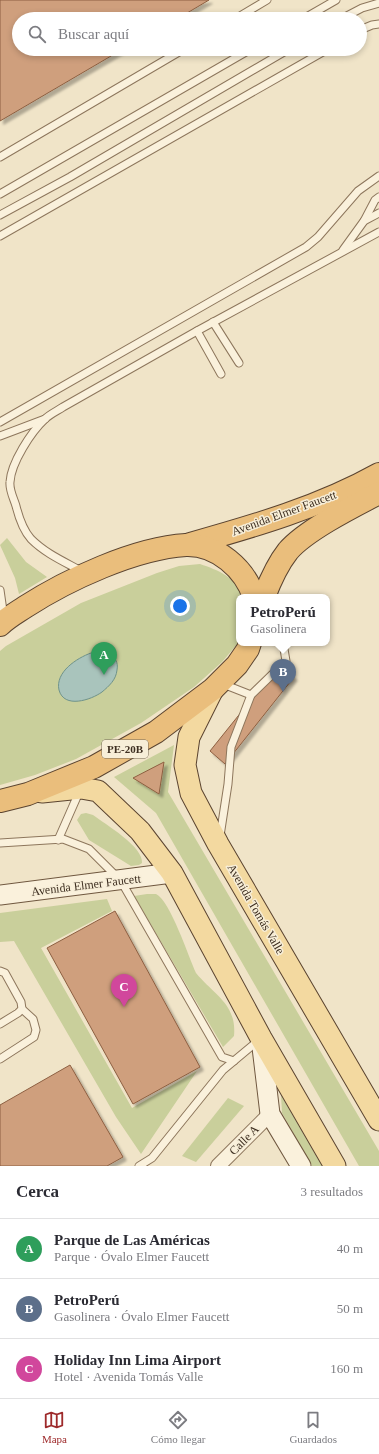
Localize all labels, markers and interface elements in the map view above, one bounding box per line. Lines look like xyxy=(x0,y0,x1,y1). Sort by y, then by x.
search box xyxy=(12,12,367,56)
icon: search xyxy=(26,23,48,45)
text: Buscar aquí xyxy=(58,26,129,42)
street label: Avenida Elmer Faucett xyxy=(230,487,339,538)
popup xyxy=(236,594,330,646)
your location xyxy=(170,596,190,616)
text: PetroPerú xyxy=(250,604,316,620)
text: Gasolinera xyxy=(250,621,307,636)
pin: A xyxy=(91,642,117,675)
pin: B xyxy=(270,659,296,692)
road number: PE-20B xyxy=(102,740,148,758)
street label: Avenida Tomás Valle xyxy=(224,861,288,957)
street label: Avenida Elmer Faucett xyxy=(30,871,142,899)
pin: C xyxy=(111,974,137,1007)
street label: Calle A xyxy=(226,1122,262,1158)
text: Cerca xyxy=(16,1182,59,1201)
text: 3 resultados xyxy=(301,1184,363,1199)
text: Parque de Las Américas xyxy=(54,1232,210,1248)
text: A xyxy=(24,1241,34,1256)
text: 40 m xyxy=(337,1241,363,1256)
text: Parque · Óvalo Elmer Faucett xyxy=(54,1249,209,1264)
text: PetroPerú xyxy=(54,1292,120,1308)
text: B xyxy=(25,1301,33,1316)
text: 50 m xyxy=(337,1301,363,1316)
text: Gasolinera · Óvalo Elmer Faucett xyxy=(54,1309,229,1324)
text: Holiday Inn Lima Airport xyxy=(54,1352,221,1368)
text: C xyxy=(24,1361,34,1376)
text: 160 m xyxy=(330,1361,363,1376)
text: Hotel · Avenida Tomás Valle xyxy=(54,1369,203,1384)
tab: Mapa xyxy=(42,1409,67,1445)
tab: Cómo llegar xyxy=(151,1409,206,1445)
tab: Guardados xyxy=(289,1409,337,1445)

